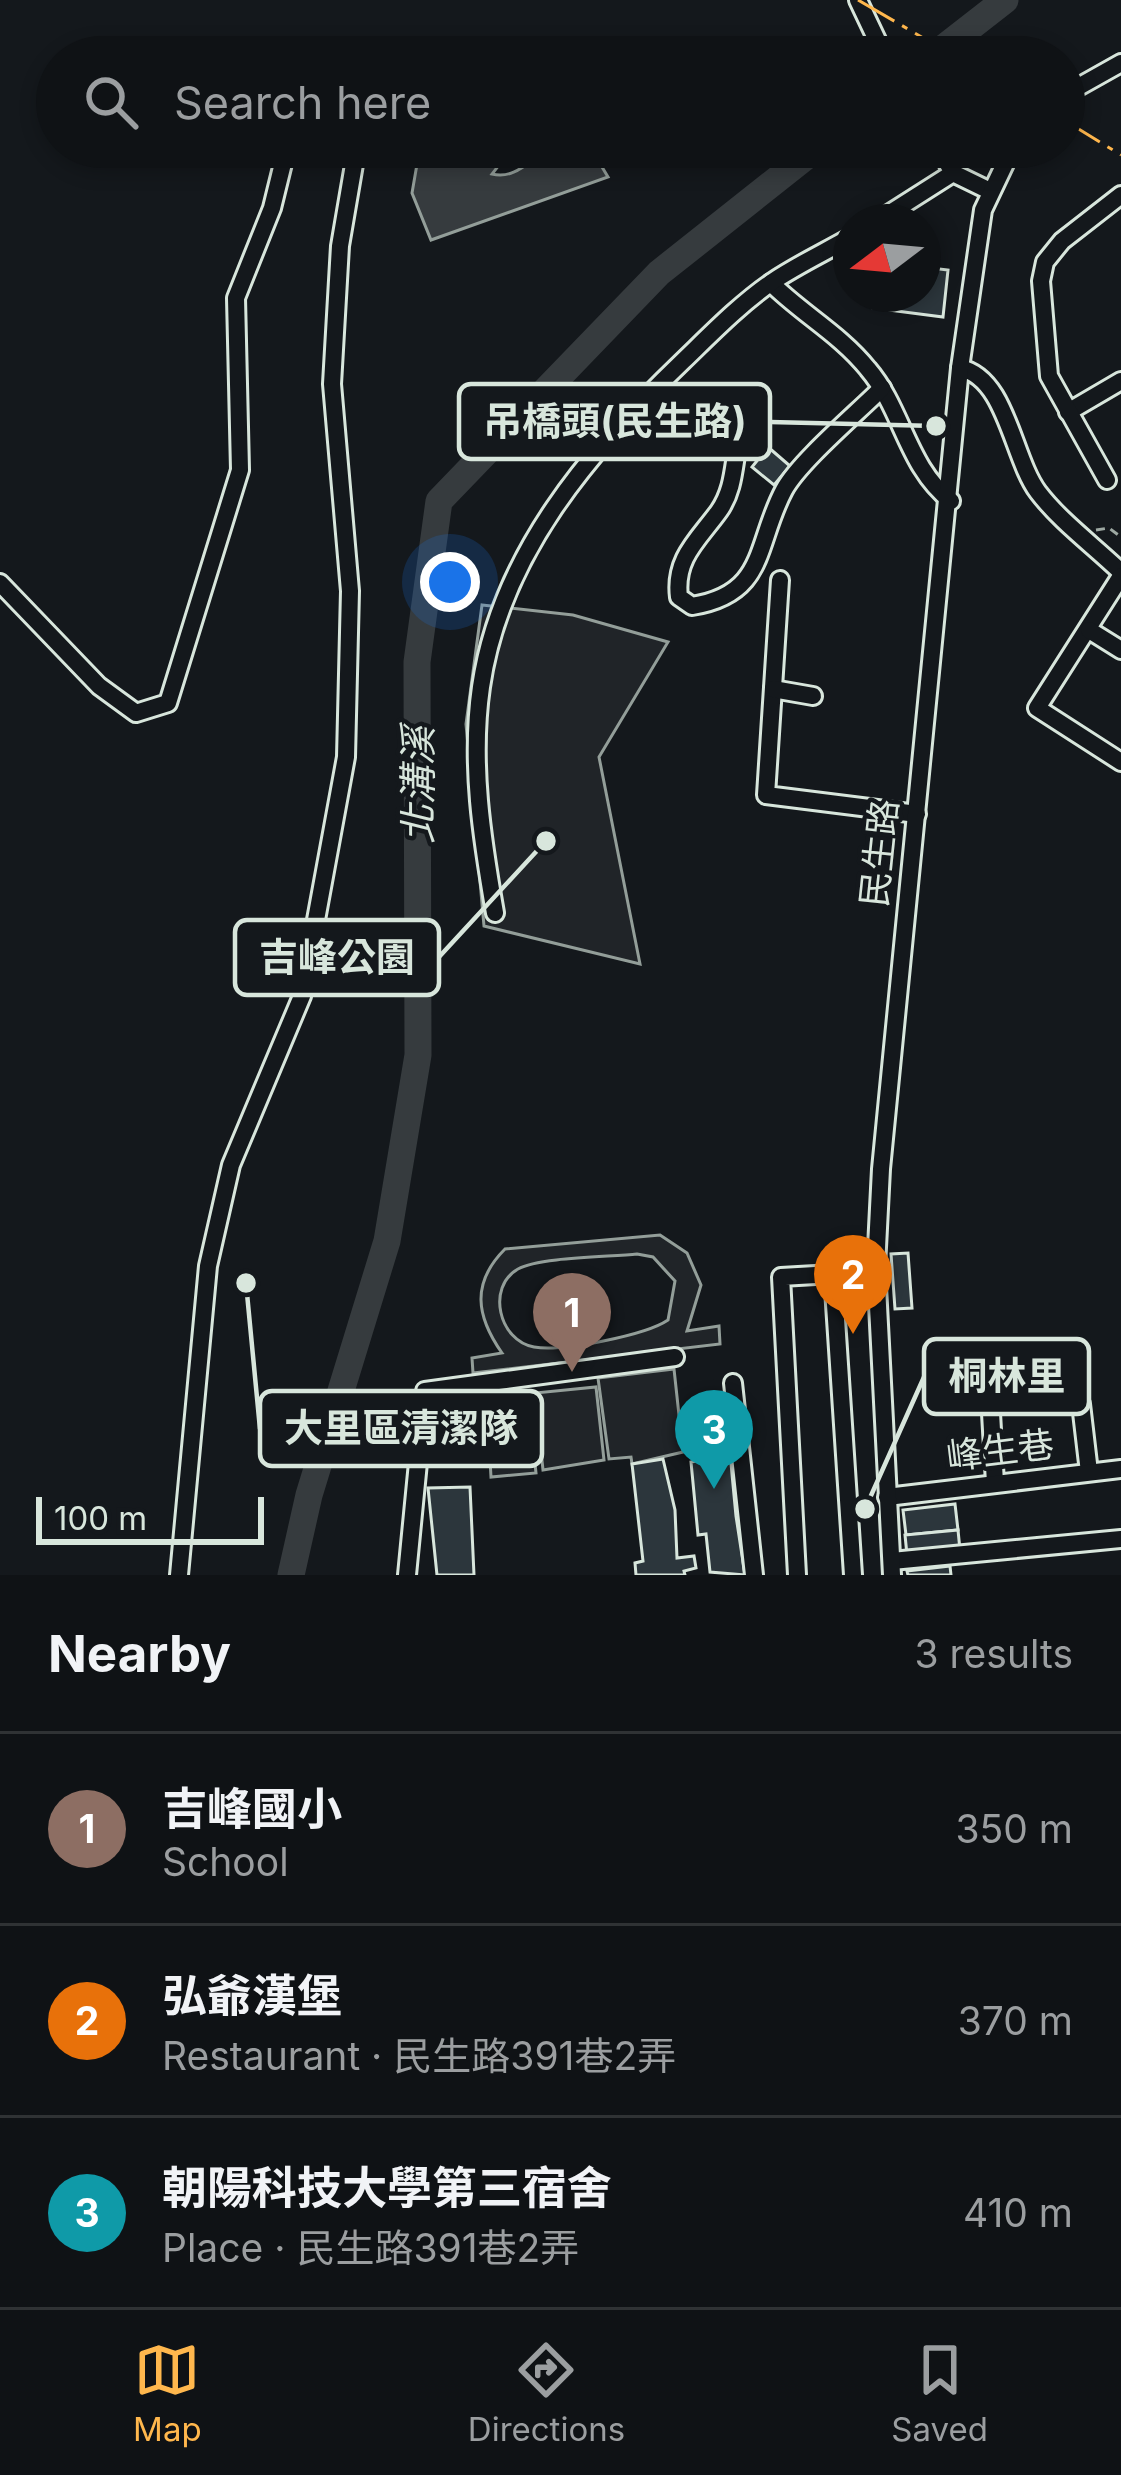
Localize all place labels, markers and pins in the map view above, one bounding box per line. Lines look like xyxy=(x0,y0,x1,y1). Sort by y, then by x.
callout: 吊橋頭(民生路) xyxy=(459,384,770,459)
callout: 吉峰公園 xyxy=(235,920,439,995)
pin: 2 xyxy=(814,1235,892,1334)
pin: 1 xyxy=(533,1273,611,1372)
callout: 桐林里 xyxy=(924,1339,1089,1414)
pin: 3 xyxy=(675,1390,753,1489)
callout: 大里區清潔隊 xyxy=(260,1391,542,1466)

